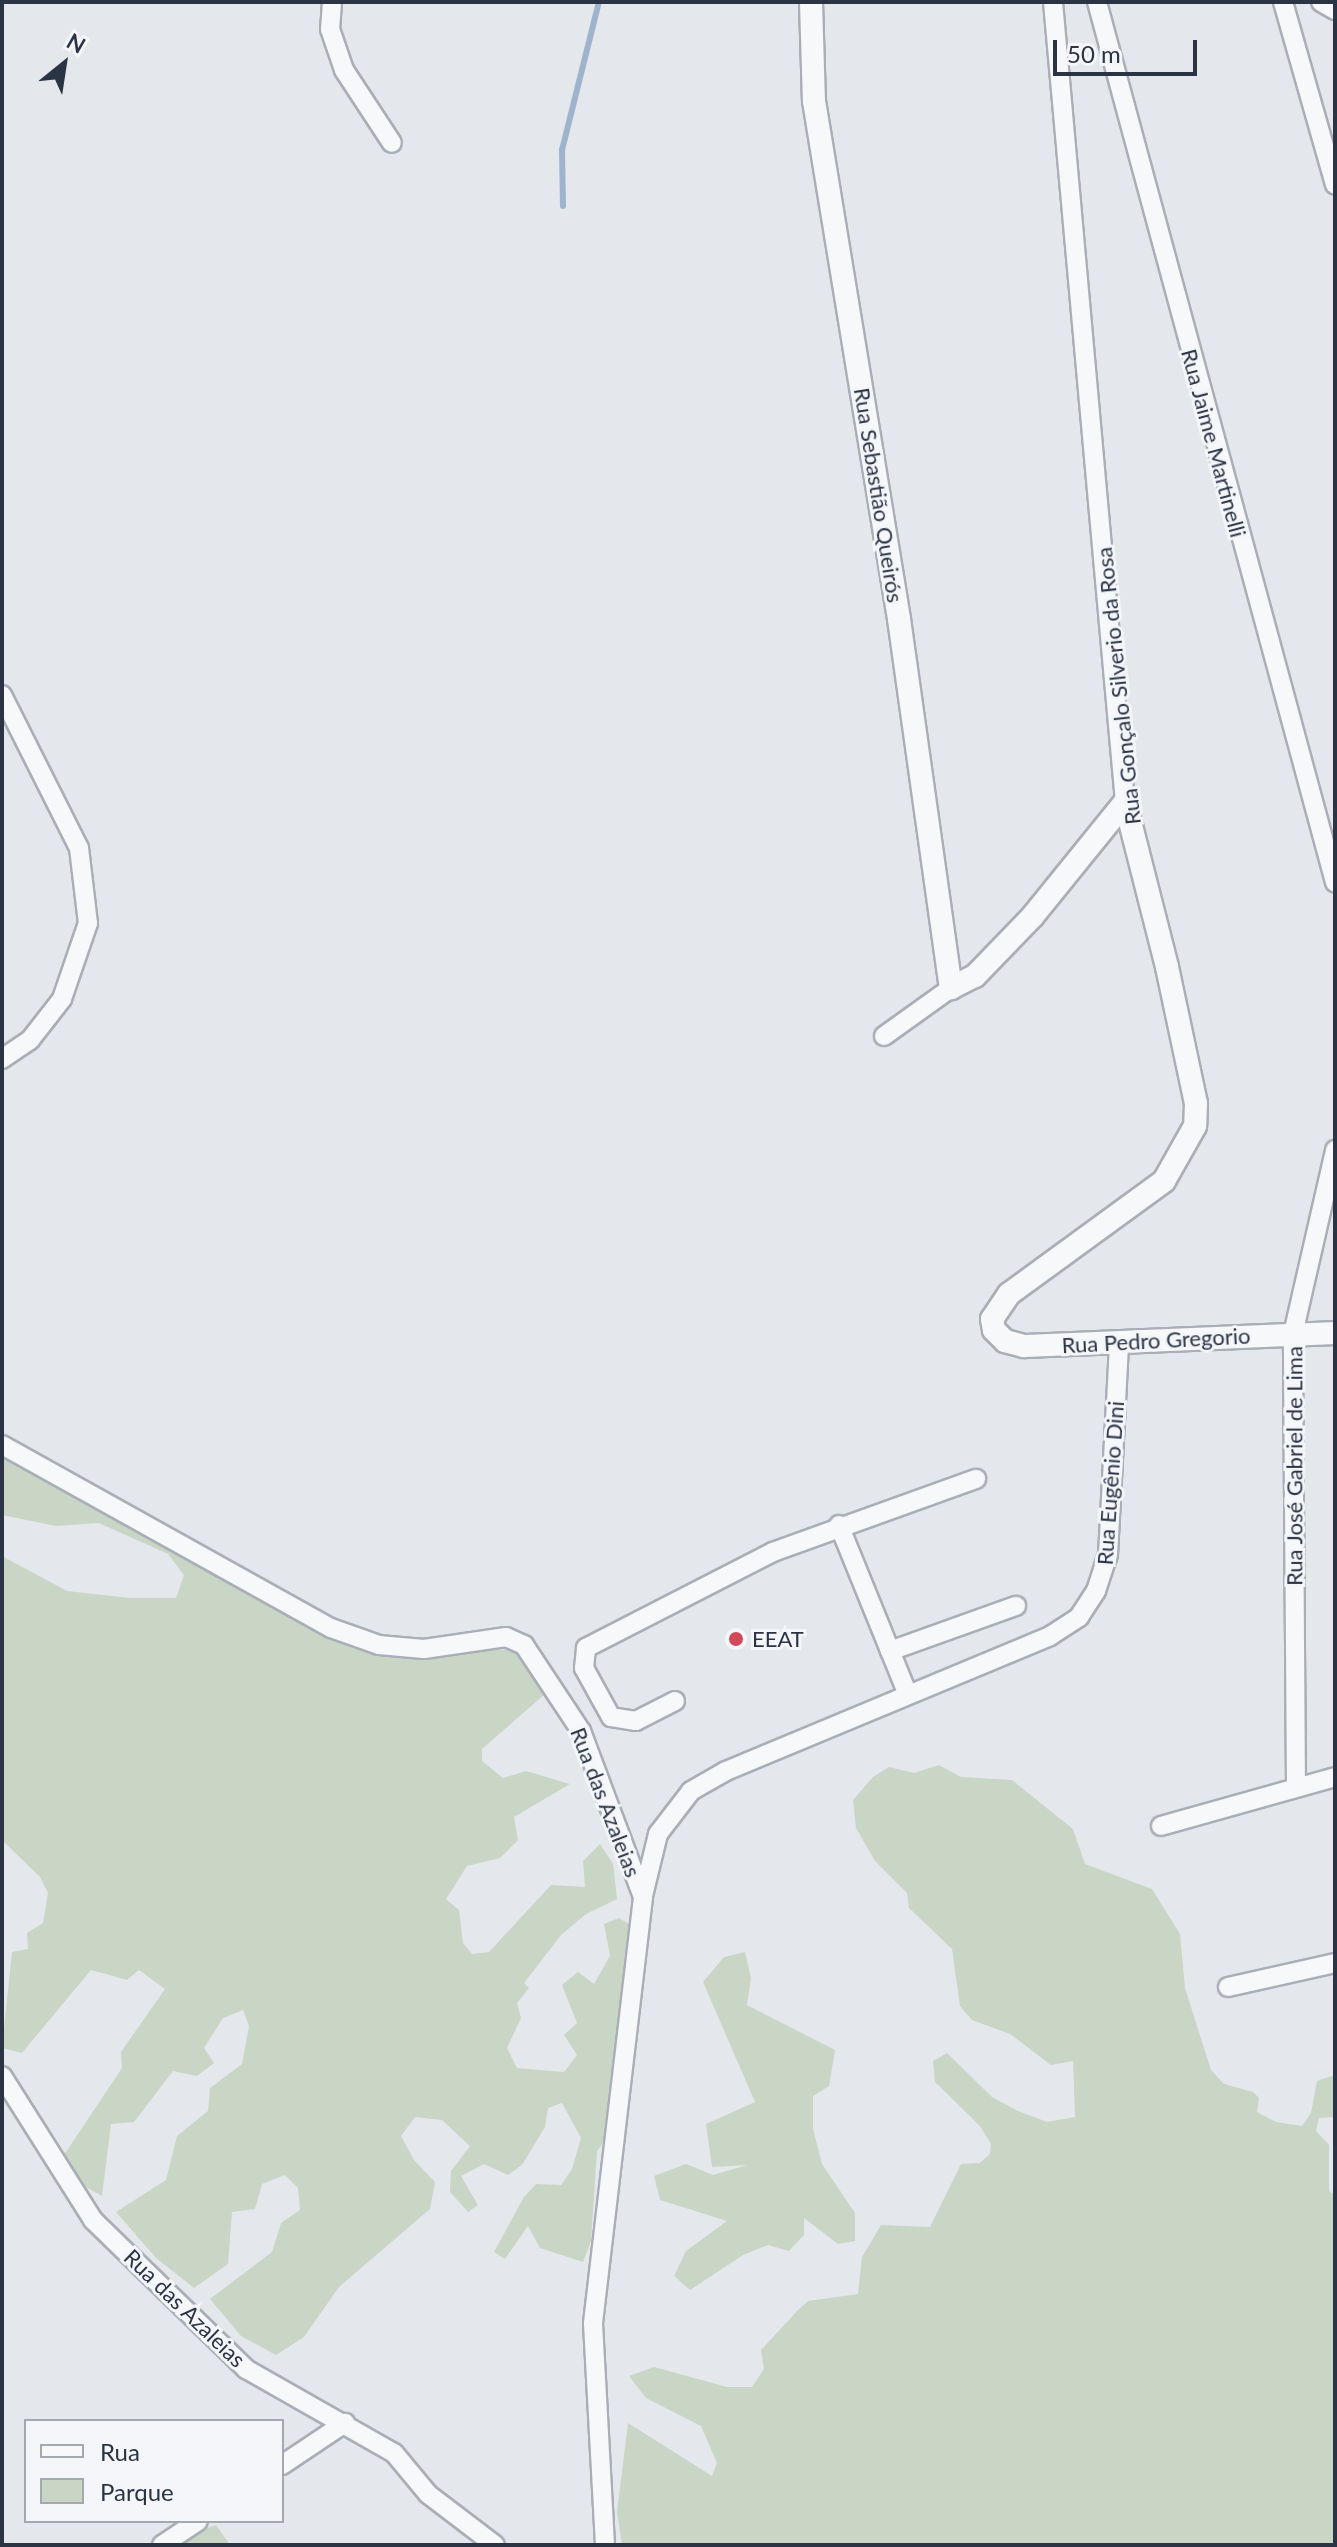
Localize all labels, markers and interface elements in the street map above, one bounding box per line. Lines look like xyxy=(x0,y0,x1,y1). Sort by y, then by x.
north arrow xyxy=(24,24,104,104)
scale bar xyxy=(1057,24,1201,74)
text: N xyxy=(62,27,90,59)
text: 50 m xyxy=(1067,39,1121,68)
street label: Rua Jaime Martinelli xyxy=(1176,346,1252,540)
street label: Rua Sebastião Queirós xyxy=(849,386,909,604)
street label: Rua Gonçalo Silverio da Rosa xyxy=(1090,546,1146,826)
street label: Rua Pedro Gregorio xyxy=(1061,1322,1251,1358)
street label: Rua José Gabriel de Lima xyxy=(1281,1346,1307,1586)
street label: Rua Eugênio Dini xyxy=(1091,1400,1129,1566)
place label: EEAT xyxy=(752,1626,804,1652)
marker: EEAT xyxy=(727,1630,745,1648)
street label: Rua das Azaleias xyxy=(565,1723,647,1881)
street label: Rua das Azaleias xyxy=(119,2243,251,2373)
legend xyxy=(24,2419,284,2523)
text: Rua xyxy=(100,2437,140,2466)
text: Parque xyxy=(100,2477,174,2506)

